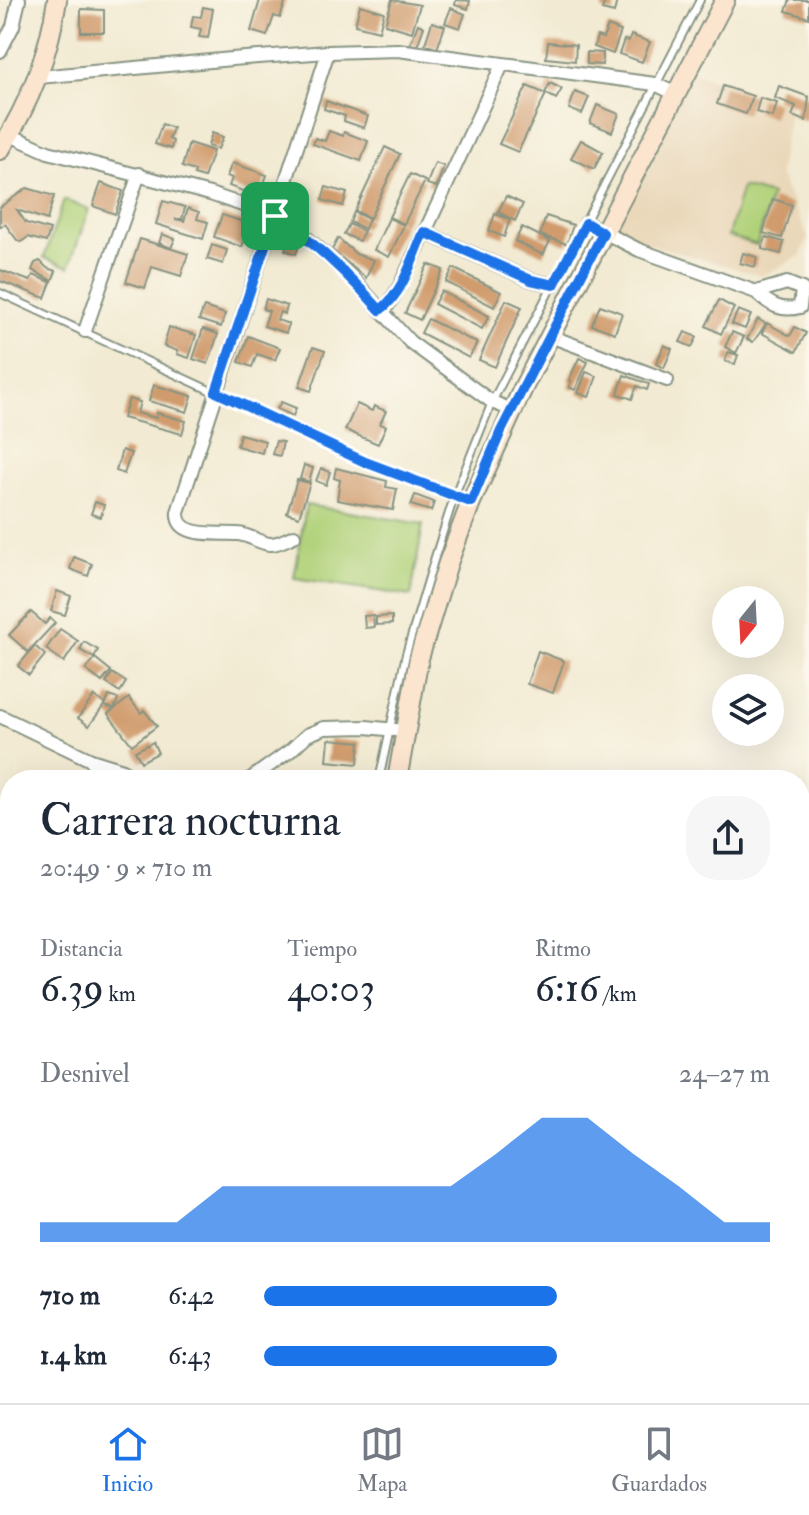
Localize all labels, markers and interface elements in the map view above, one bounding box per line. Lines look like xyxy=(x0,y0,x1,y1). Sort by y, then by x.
pin xyxy=(241,182,309,250)
icon: arrive xyxy=(253,194,297,238)
north arrow xyxy=(712,586,784,658)
map controls xyxy=(712,586,784,746)
button: layers xyxy=(712,674,784,746)
text: Carrera nocturna xyxy=(40,794,341,849)
button: share xyxy=(686,796,770,880)
text: 20:49 · 9 × 710 m xyxy=(40,852,212,884)
text: Distancia xyxy=(40,935,123,963)
text: Tiempo xyxy=(287,935,357,963)
text: Ritmo xyxy=(535,935,591,963)
text: 6.39 xyxy=(40,963,104,1014)
text: 40:03 xyxy=(287,963,375,1014)
text: 6:16 xyxy=(535,963,599,1014)
text: km xyxy=(104,980,136,1008)
text: /km xyxy=(599,980,637,1008)
text: Desnivel xyxy=(40,1058,130,1090)
text: 24–27 m xyxy=(679,1058,770,1090)
text: 710 m xyxy=(40,1280,100,1312)
text: 6:42 xyxy=(168,1280,215,1312)
text: 1.4 km xyxy=(40,1340,107,1372)
text: 6:43 xyxy=(168,1340,212,1372)
tab: Inicio xyxy=(102,1422,153,1498)
tab: Mapa xyxy=(357,1422,407,1498)
tab: Guardados xyxy=(611,1422,707,1498)

